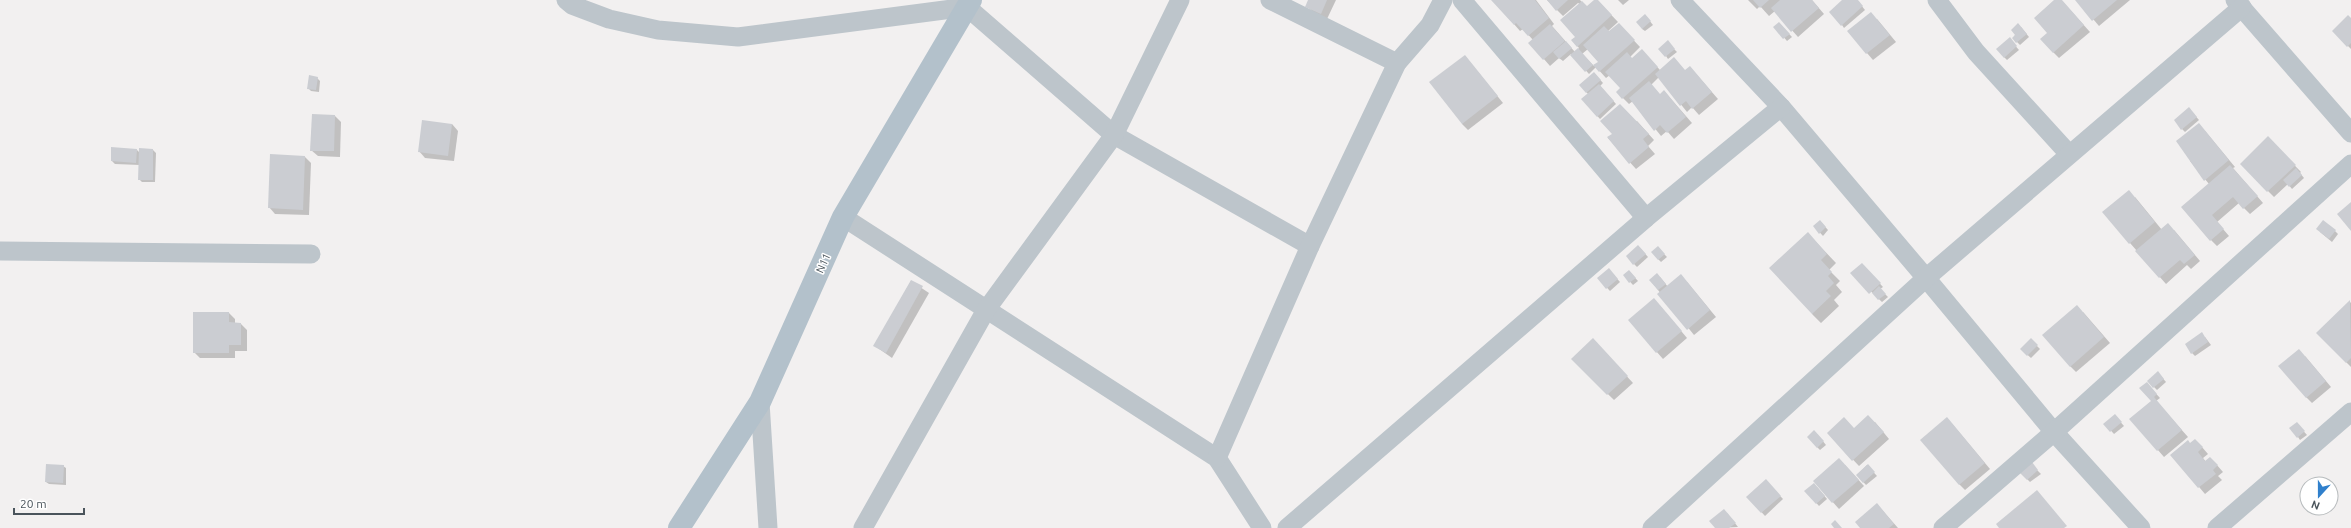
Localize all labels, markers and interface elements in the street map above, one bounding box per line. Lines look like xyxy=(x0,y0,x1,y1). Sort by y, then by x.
street label: N11 xyxy=(813,251,833,275)
north arrow xyxy=(2299,476,2339,516)
scale bar xyxy=(14,490,84,516)
text: 20 m xyxy=(20,497,47,510)
text: N xyxy=(2309,498,2321,512)

